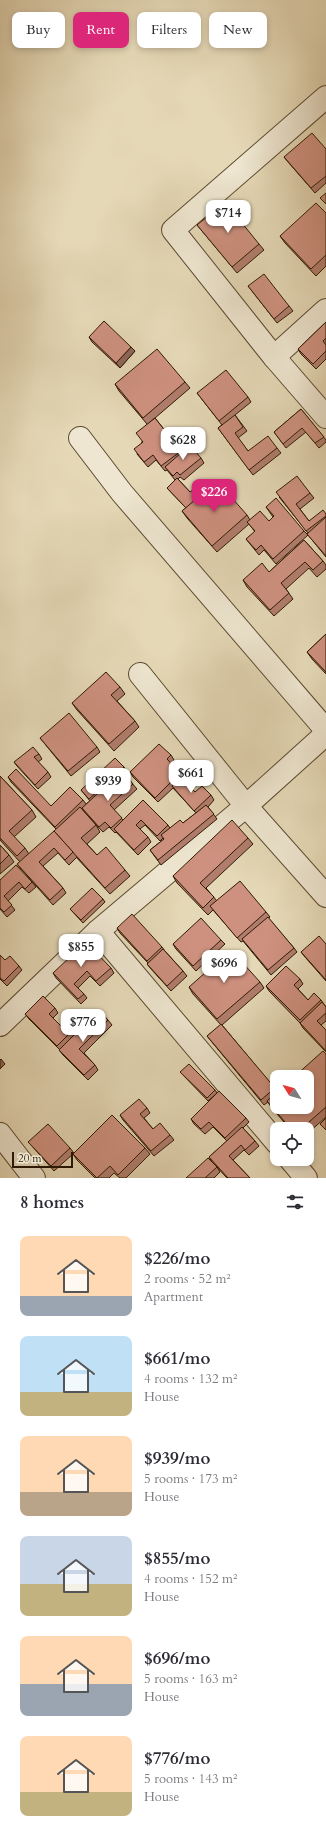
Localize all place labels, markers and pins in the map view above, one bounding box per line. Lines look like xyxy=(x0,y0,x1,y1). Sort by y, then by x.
pin: $714 xyxy=(204,200,252,234)
pin: $628 xyxy=(159,427,207,461)
pin: $226 xyxy=(190,479,238,513)
pin: $661 xyxy=(167,760,215,794)
pin: $939 xyxy=(84,768,132,802)
pin: $855 xyxy=(57,934,105,968)
pin: $696 xyxy=(200,950,248,984)
pin: $776 xyxy=(59,1009,107,1043)

